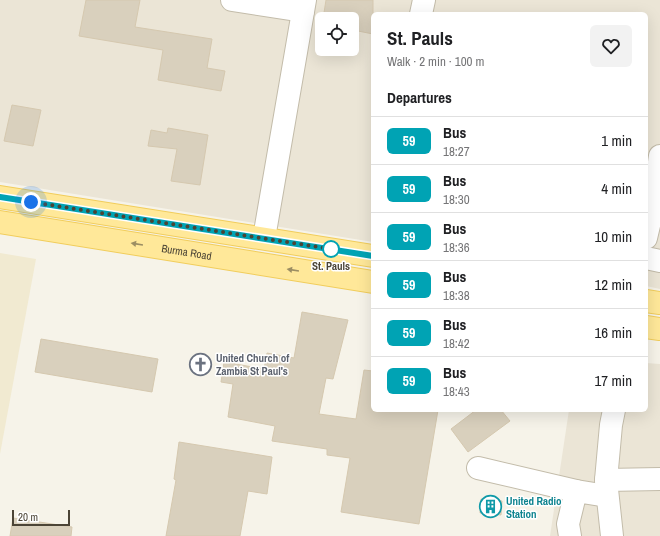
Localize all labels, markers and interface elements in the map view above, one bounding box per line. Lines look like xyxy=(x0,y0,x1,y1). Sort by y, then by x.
map controls xyxy=(315,12,359,56)
button: locate xyxy=(315,12,359,56)
text: St. Pauls xyxy=(387,25,453,51)
button: heart xyxy=(590,25,632,67)
text: Walk · 2 min · 100 m xyxy=(387,53,484,70)
text: Departures xyxy=(387,87,452,108)
text: Bus xyxy=(443,122,466,143)
text: 1 min xyxy=(601,130,632,151)
text: 59 xyxy=(403,132,415,150)
text: 18:27 xyxy=(443,143,470,160)
text: Bus xyxy=(443,170,466,191)
text: 4 min xyxy=(601,178,632,199)
text: 59 xyxy=(403,180,415,198)
text: 18:30 xyxy=(443,191,470,208)
your location xyxy=(21,192,41,212)
text: Bus xyxy=(443,218,466,239)
text: 10 min xyxy=(594,226,632,247)
text: 59 xyxy=(403,228,415,246)
text: 18:36 xyxy=(443,239,470,256)
marker: St. Pauls xyxy=(322,240,340,258)
one-way arrow xyxy=(131,241,143,247)
street label: Burma Road xyxy=(160,241,213,263)
place label: St. Pauls xyxy=(312,259,350,273)
one-way arrow xyxy=(287,266,299,272)
text: Bus xyxy=(443,266,466,287)
text: 12 min xyxy=(594,274,632,295)
text: 59 xyxy=(403,276,415,294)
text: 18:38 xyxy=(443,287,470,304)
text: Bus xyxy=(443,314,466,335)
text: 16 min xyxy=(594,322,632,343)
text: 59 xyxy=(403,324,415,342)
text: 18:42 xyxy=(443,335,470,352)
church icon: United Church of Zambia St Paul's xyxy=(187,351,213,377)
place label: United Church of Zambia St Paul's xyxy=(216,351,289,378)
text: Bus xyxy=(443,362,466,383)
text: 17 min xyxy=(594,370,632,391)
text: 59 xyxy=(403,372,415,390)
text: 18:43 xyxy=(443,383,470,400)
building icon: United Radio Station xyxy=(478,494,504,520)
place label: United Radio Station xyxy=(506,494,562,521)
scale bar xyxy=(12,508,70,527)
text: 20 m xyxy=(18,510,38,524)

